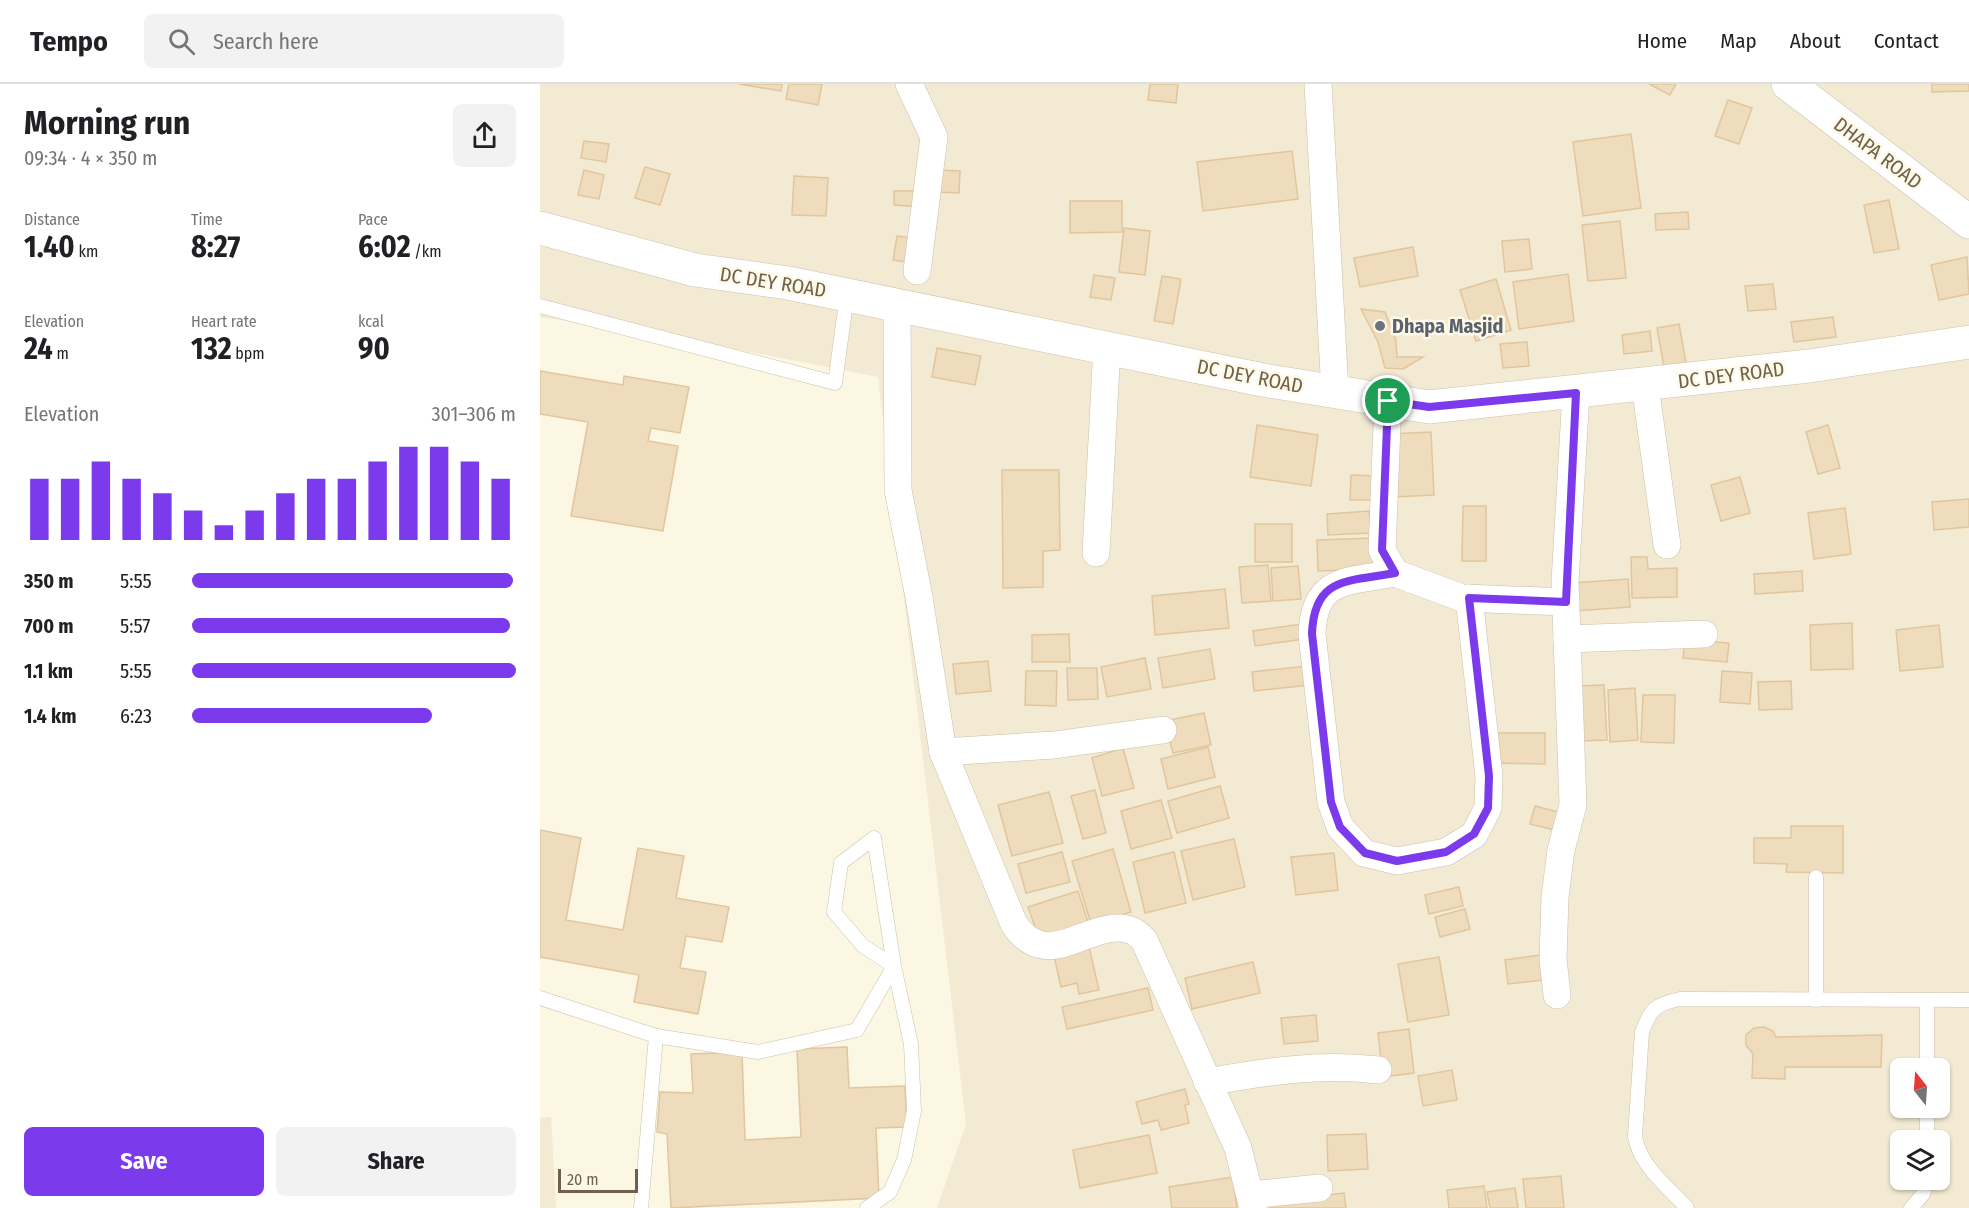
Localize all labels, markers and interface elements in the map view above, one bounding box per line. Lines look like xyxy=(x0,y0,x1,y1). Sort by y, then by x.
search box xyxy=(144,14,564,68)
text: Tempo xyxy=(30,25,108,58)
icon: search xyxy=(165,25,198,58)
text: Search here xyxy=(213,28,319,55)
text: Home xyxy=(1637,28,1687,54)
text: Map xyxy=(1720,28,1757,54)
text: About xyxy=(1790,28,1841,54)
text: Contact xyxy=(1874,28,1939,54)
text: Morning run xyxy=(24,103,190,143)
button: share xyxy=(453,104,516,167)
street label: DHAPA ROAD xyxy=(1829,112,1927,194)
text: 09:34 · 4 × 350 m xyxy=(24,146,157,170)
text: Distance xyxy=(24,210,80,229)
text: Time xyxy=(191,210,223,229)
text: Pace xyxy=(358,210,388,229)
text: 1.40 xyxy=(24,229,75,265)
text: 8:27 xyxy=(191,229,240,265)
text: 6:02 xyxy=(358,229,411,265)
text: km xyxy=(75,242,98,261)
text: /km xyxy=(411,242,442,261)
street label: DC DEY ROAD xyxy=(718,262,828,302)
text: Elevation xyxy=(24,312,84,331)
text: Heart rate xyxy=(191,312,257,331)
text: kcal xyxy=(358,312,384,331)
place label: Dhapa Masjid xyxy=(1392,314,1503,338)
marker: Dhapa Masjid xyxy=(1373,319,1387,333)
text: 24 xyxy=(24,331,53,367)
text: 132 xyxy=(191,331,232,367)
text: 90 xyxy=(358,331,390,367)
text: m xyxy=(53,344,69,363)
text: bpm xyxy=(232,344,265,363)
street label: DC DEY ROAD xyxy=(1195,354,1305,398)
street label: DC DEY ROAD xyxy=(1676,357,1786,393)
pin xyxy=(1362,375,1413,426)
icon: arrive xyxy=(1371,384,1404,417)
text: Elevation xyxy=(24,402,99,426)
text: 301–306 m xyxy=(432,402,516,426)
text: 350 m xyxy=(24,569,74,593)
text: 5:55 xyxy=(120,569,152,593)
text: 700 m xyxy=(24,614,74,638)
text: 5:57 xyxy=(120,614,150,638)
text: 1.1 km xyxy=(24,659,73,683)
text: 5:55 xyxy=(120,659,152,683)
text: 1.4 km xyxy=(24,704,76,728)
text: 6:23 xyxy=(120,704,152,728)
north arrow xyxy=(1890,1058,1950,1118)
map controls xyxy=(1890,1058,1950,1190)
button: Save xyxy=(24,1127,264,1196)
button: Share xyxy=(276,1127,516,1196)
button: layers xyxy=(1890,1130,1950,1190)
scale bar xyxy=(558,1166,638,1194)
text: 20 m xyxy=(567,1170,598,1189)

